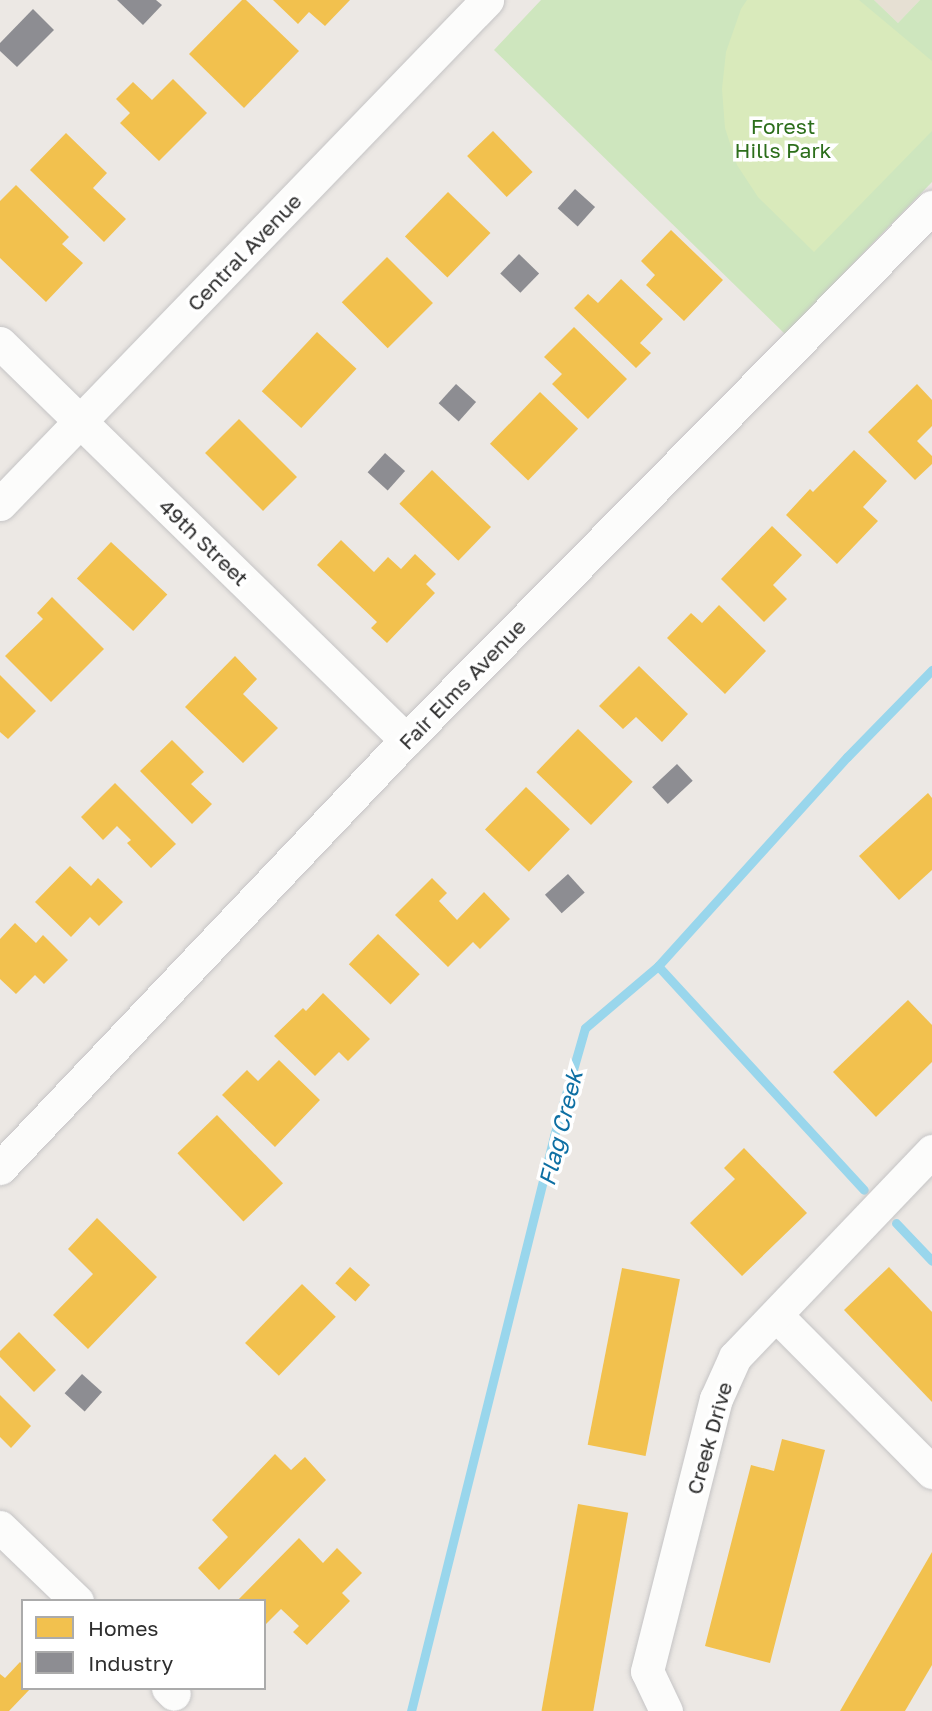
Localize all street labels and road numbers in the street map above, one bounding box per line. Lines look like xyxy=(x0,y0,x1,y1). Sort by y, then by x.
street label: Central Avenue xyxy=(182,188,306,316)
street label: 49th Street xyxy=(154,493,254,591)
street label: Fair Elms Avenue xyxy=(393,614,531,754)
street label: Creek Drive xyxy=(681,1379,737,1497)

